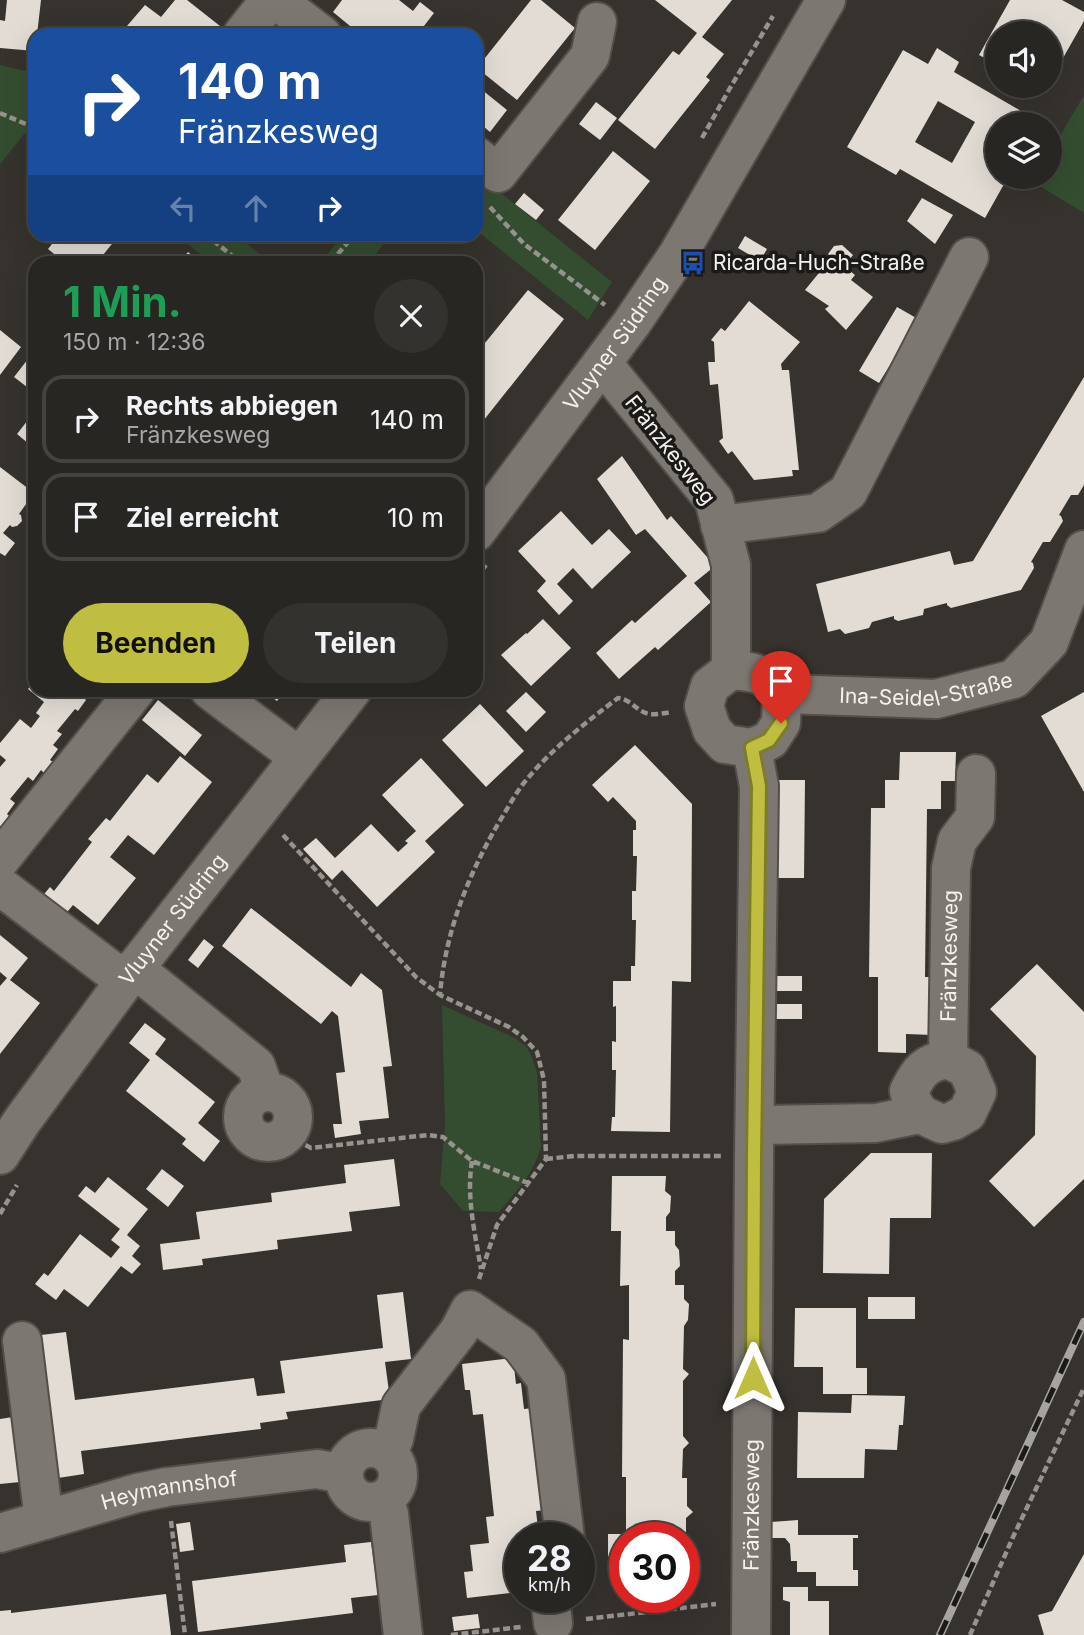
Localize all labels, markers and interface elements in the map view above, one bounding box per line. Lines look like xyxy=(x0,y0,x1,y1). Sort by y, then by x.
map controls xyxy=(985,21,1062,189)
button: sound xyxy=(985,21,1062,98)
text: 140 m xyxy=(178,52,322,111)
icon: right xyxy=(63,56,154,147)
text: Fränzkesweg xyxy=(178,112,379,151)
button: layers xyxy=(985,112,1062,189)
icon: left xyxy=(164,189,202,227)
icon: ahead xyxy=(237,189,275,227)
icon: right xyxy=(310,189,348,227)
bus stop icon: Ricarda-Huch-Straße xyxy=(679,249,707,277)
place label: Ricarda-Huch-Straße xyxy=(713,250,925,275)
street label: Vluyner Südring xyxy=(558,272,671,416)
text: 1 Min. xyxy=(63,276,182,327)
button: close xyxy=(374,279,448,353)
text: 150 m · 12:36 xyxy=(63,328,206,356)
text: Rechts abbiegen xyxy=(126,390,338,421)
street label: Fränzkesweg xyxy=(620,390,721,509)
icon: right xyxy=(67,400,105,438)
text: 140 m xyxy=(370,404,444,435)
text: Fränzkesweg xyxy=(126,421,270,449)
icon: arrive xyxy=(67,498,105,536)
text: Ziel erreicht xyxy=(126,502,279,533)
text: 10 m xyxy=(387,502,444,533)
button: Beenden xyxy=(63,603,249,683)
button: Teilen xyxy=(263,603,448,683)
pin xyxy=(751,651,811,723)
icon: arrive xyxy=(762,662,800,700)
street label: Ina-Seidel-Straße xyxy=(839,667,1015,711)
street label: Vluyner Südring xyxy=(113,849,231,990)
street label: Fränzkesweg xyxy=(936,890,963,1022)
position arrow xyxy=(716,1341,790,1415)
street label: Fränzkesweg xyxy=(738,1439,764,1571)
street label: Heymannshof xyxy=(98,1466,239,1515)
speed limit sign: 30 xyxy=(609,1522,700,1613)
text: 28 xyxy=(527,1537,572,1579)
text: km/h xyxy=(528,1574,571,1595)

